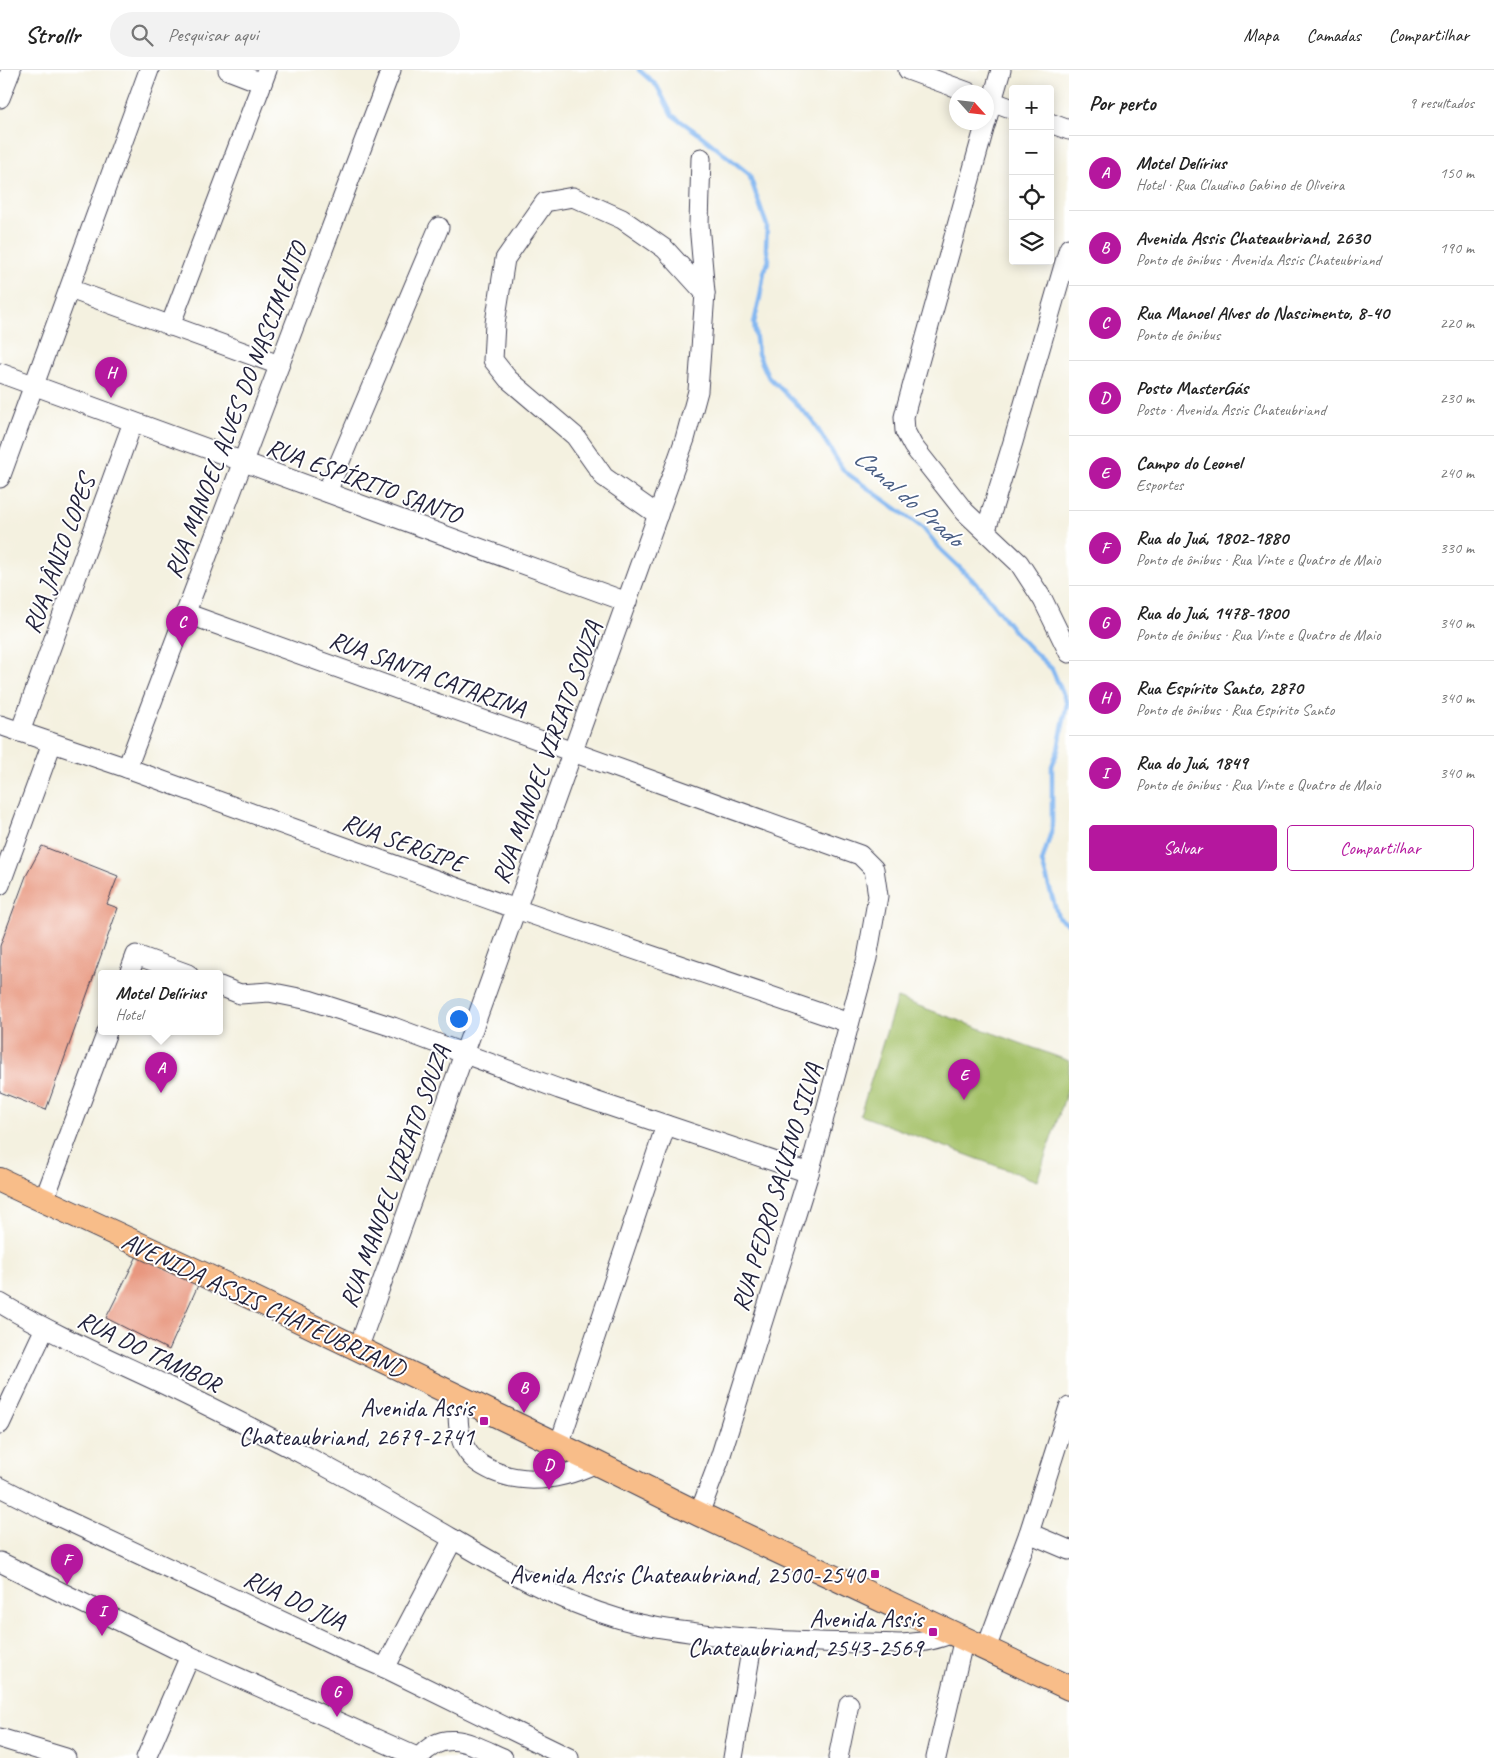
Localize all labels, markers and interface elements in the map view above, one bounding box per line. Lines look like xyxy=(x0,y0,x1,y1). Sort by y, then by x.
search box xyxy=(110,12,460,57)
text: Strollr xyxy=(25,20,80,50)
icon: search xyxy=(128,21,156,49)
text: Pesquisar aqui xyxy=(168,23,258,47)
text: Mapa xyxy=(1244,24,1278,46)
text: Camadas xyxy=(1306,24,1361,46)
text: Compartilhar xyxy=(1389,24,1469,46)
north arrow xyxy=(949,85,994,130)
map controls xyxy=(1009,85,1054,265)
button: + xyxy=(1009,85,1054,130)
text: Por perto xyxy=(1089,90,1156,116)
text: 9 resultados xyxy=(1409,93,1474,113)
button: − xyxy=(1009,130,1054,175)
text: Motel Delírius xyxy=(1136,151,1226,175)
text: A xyxy=(1101,163,1109,183)
text: 150 m xyxy=(1440,163,1474,183)
button: locate xyxy=(1009,175,1054,220)
text: Hotel · Rua Claudino Gabino de Oliveira xyxy=(1136,175,1344,195)
button: layers xyxy=(1009,220,1054,265)
text: Avenida Assis Chateaubriand, 2630 xyxy=(1136,226,1369,250)
street label: RUA MANOEL ALVES DO NASCIMENTO xyxy=(157,236,316,583)
text: B xyxy=(1101,238,1109,258)
text: 190 m xyxy=(1440,238,1474,258)
text: Ponto de ônibus · Avenida Assis Chateubriand xyxy=(1136,250,1381,270)
text: Rua Manoel Alves do Nascimento, 8-40 xyxy=(1136,301,1389,325)
text: C xyxy=(1101,313,1109,333)
text: 220 m xyxy=(1440,313,1474,333)
text: Ponto de ônibus xyxy=(1136,325,1220,345)
pin: H xyxy=(95,357,127,398)
text: Posto MasterGás xyxy=(1136,376,1248,400)
text: D xyxy=(1100,388,1110,408)
text: 230 m xyxy=(1440,388,1474,408)
text: Posto · Avenida Assis Chateubriand xyxy=(1136,400,1326,420)
street label: RUA ESPÍRITO SANTO xyxy=(262,431,468,532)
water label: Canal do Prado xyxy=(847,441,974,557)
text: Campo do Leonel xyxy=(1136,451,1242,475)
text: E xyxy=(1101,463,1109,483)
text: 240 m xyxy=(1440,463,1474,483)
street label: RUA JÂNIO LOPES xyxy=(16,466,104,638)
text: Esportes xyxy=(1136,475,1183,495)
text: Rua do Juá, 1802-1880 xyxy=(1136,526,1288,550)
text: F xyxy=(1101,538,1109,558)
text: 330 m xyxy=(1440,538,1474,558)
text: Ponto de ônibus · Rua Vinte e Quatro de Maio xyxy=(1136,550,1381,570)
text: Rua do Juá, 1478-1800 xyxy=(1136,601,1288,625)
pin: C xyxy=(166,606,198,647)
text: G xyxy=(1101,613,1109,633)
text: 340 m xyxy=(1440,613,1474,633)
street label: RUA MANOEL VIRIATO SOUZA xyxy=(485,616,609,888)
street label: RUA SANTA CATARINA xyxy=(325,624,531,725)
text: Ponto de ônibus · Rua Vinte e Quatro de Maio xyxy=(1136,625,1381,645)
text: Rua Espírito Santo, 2870 xyxy=(1136,676,1303,700)
text: H xyxy=(1100,688,1110,708)
text: 340 m xyxy=(1440,688,1474,708)
text: Ponto de ônibus · Rua Espírito Santo xyxy=(1136,700,1334,720)
text: Rua do Juá, 1849 xyxy=(1136,751,1248,775)
text: I xyxy=(1102,763,1108,783)
text: 340 m xyxy=(1440,763,1474,783)
text: Ponto de ônibus · Rua Vinte e Quatro de Maio xyxy=(1136,775,1381,795)
street label: RUA SERGIPE xyxy=(338,806,472,881)
button: Salvar xyxy=(1089,825,1277,871)
button: Compartilhar xyxy=(1287,825,1474,871)
popup xyxy=(98,970,223,1035)
text: Motel Delírius xyxy=(115,981,206,1005)
text: Hotel xyxy=(115,1005,143,1025)
your location xyxy=(446,1006,472,1032)
street label: RUA MANOEL VIRIATO SOUZA xyxy=(333,1040,457,1312)
pin: A xyxy=(145,1052,177,1093)
street label: RUA PEDRO SALVINO SILVA xyxy=(724,1059,830,1315)
pin: E xyxy=(948,1059,980,1100)
street label: AVENIDA ASSIS CHATEUBRIAND xyxy=(117,1225,413,1386)
street label: RUA DO TAMBOR xyxy=(73,1303,228,1401)
pin: B xyxy=(508,1372,540,1413)
place label: Avenida Assis Chateaubriand, 2679-2741 xyxy=(239,1392,476,1453)
marker: Avenida Assis Chateaubriand, 2679-2741 xyxy=(478,1415,490,1427)
pin: D xyxy=(533,1449,565,1490)
pin: F xyxy=(51,1544,83,1585)
place label: Avenida Assis Chateaubriand, 2500-2540 xyxy=(510,1559,867,1591)
street label: RUA DO JUA xyxy=(239,1562,351,1638)
marker: Avenida Assis Chateaubriand, 2500-2540 xyxy=(869,1568,881,1580)
pin: I xyxy=(86,1595,118,1636)
place label: Avenida Assis Chateaubriand, 2543-2569 xyxy=(688,1603,925,1664)
marker: Avenida Assis Chateaubriand, 2543-2569 xyxy=(927,1626,939,1638)
pin: G xyxy=(321,1676,353,1717)

